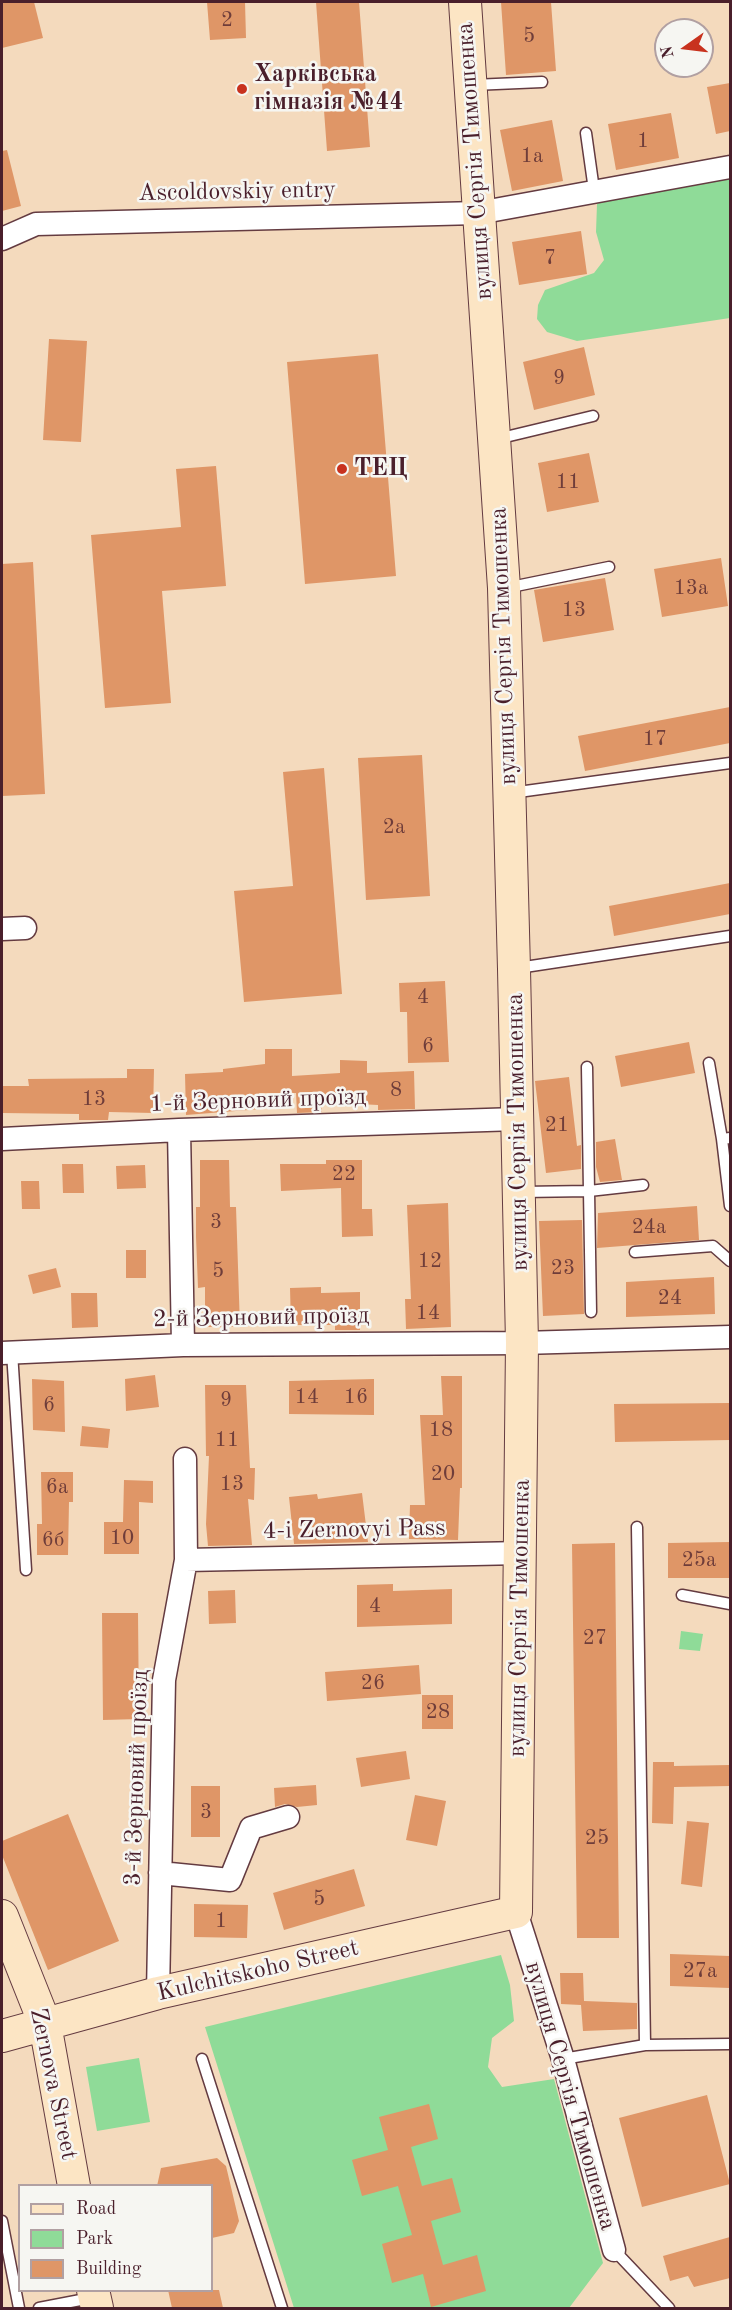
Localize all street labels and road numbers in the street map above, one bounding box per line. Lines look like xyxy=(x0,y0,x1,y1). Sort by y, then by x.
street label: вулиця Сергія Тимошенка xyxy=(451,21,499,301)
street label: Ascoldovskiy entry xyxy=(138,176,336,208)
street label: вулиця Сергія Тимошенка xyxy=(485,507,523,785)
street label: вулиця Сергія Тимошенка xyxy=(501,993,535,1271)
street label: 1-й Зерновий проїзд xyxy=(149,1083,367,1119)
street label: 2-й Зерновий проїзд xyxy=(153,1302,369,1334)
street label: вулиця Сергія Тимошенка xyxy=(503,1479,537,1757)
street label: 4-i Zernovyi Pass xyxy=(262,1514,446,1546)
street label: 3-й Зерновий проїзд xyxy=(119,1669,155,1887)
street label: Kulchitskoho Street xyxy=(154,1934,362,2008)
street label: вулиця Сергія Тимошенка xyxy=(518,1958,622,2234)
street label: Zernova Street xyxy=(23,2005,83,2163)

